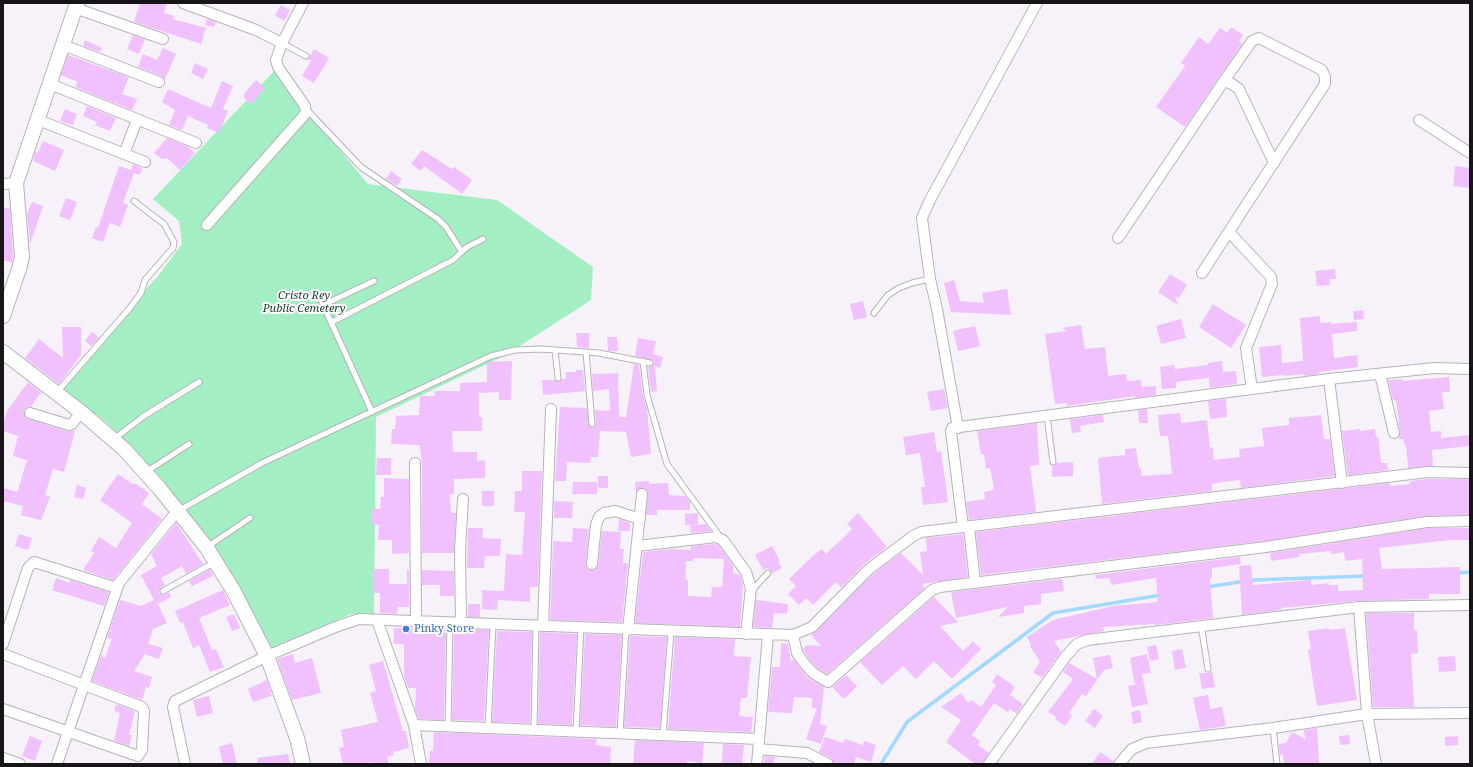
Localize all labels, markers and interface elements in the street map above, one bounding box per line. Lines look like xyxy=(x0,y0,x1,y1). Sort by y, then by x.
park label: Cristo Rey Public Cemetery xyxy=(263,289,345,315)
place label: Pinky Store xyxy=(414,622,474,636)
marker: Pinky Store xyxy=(401,624,411,634)

